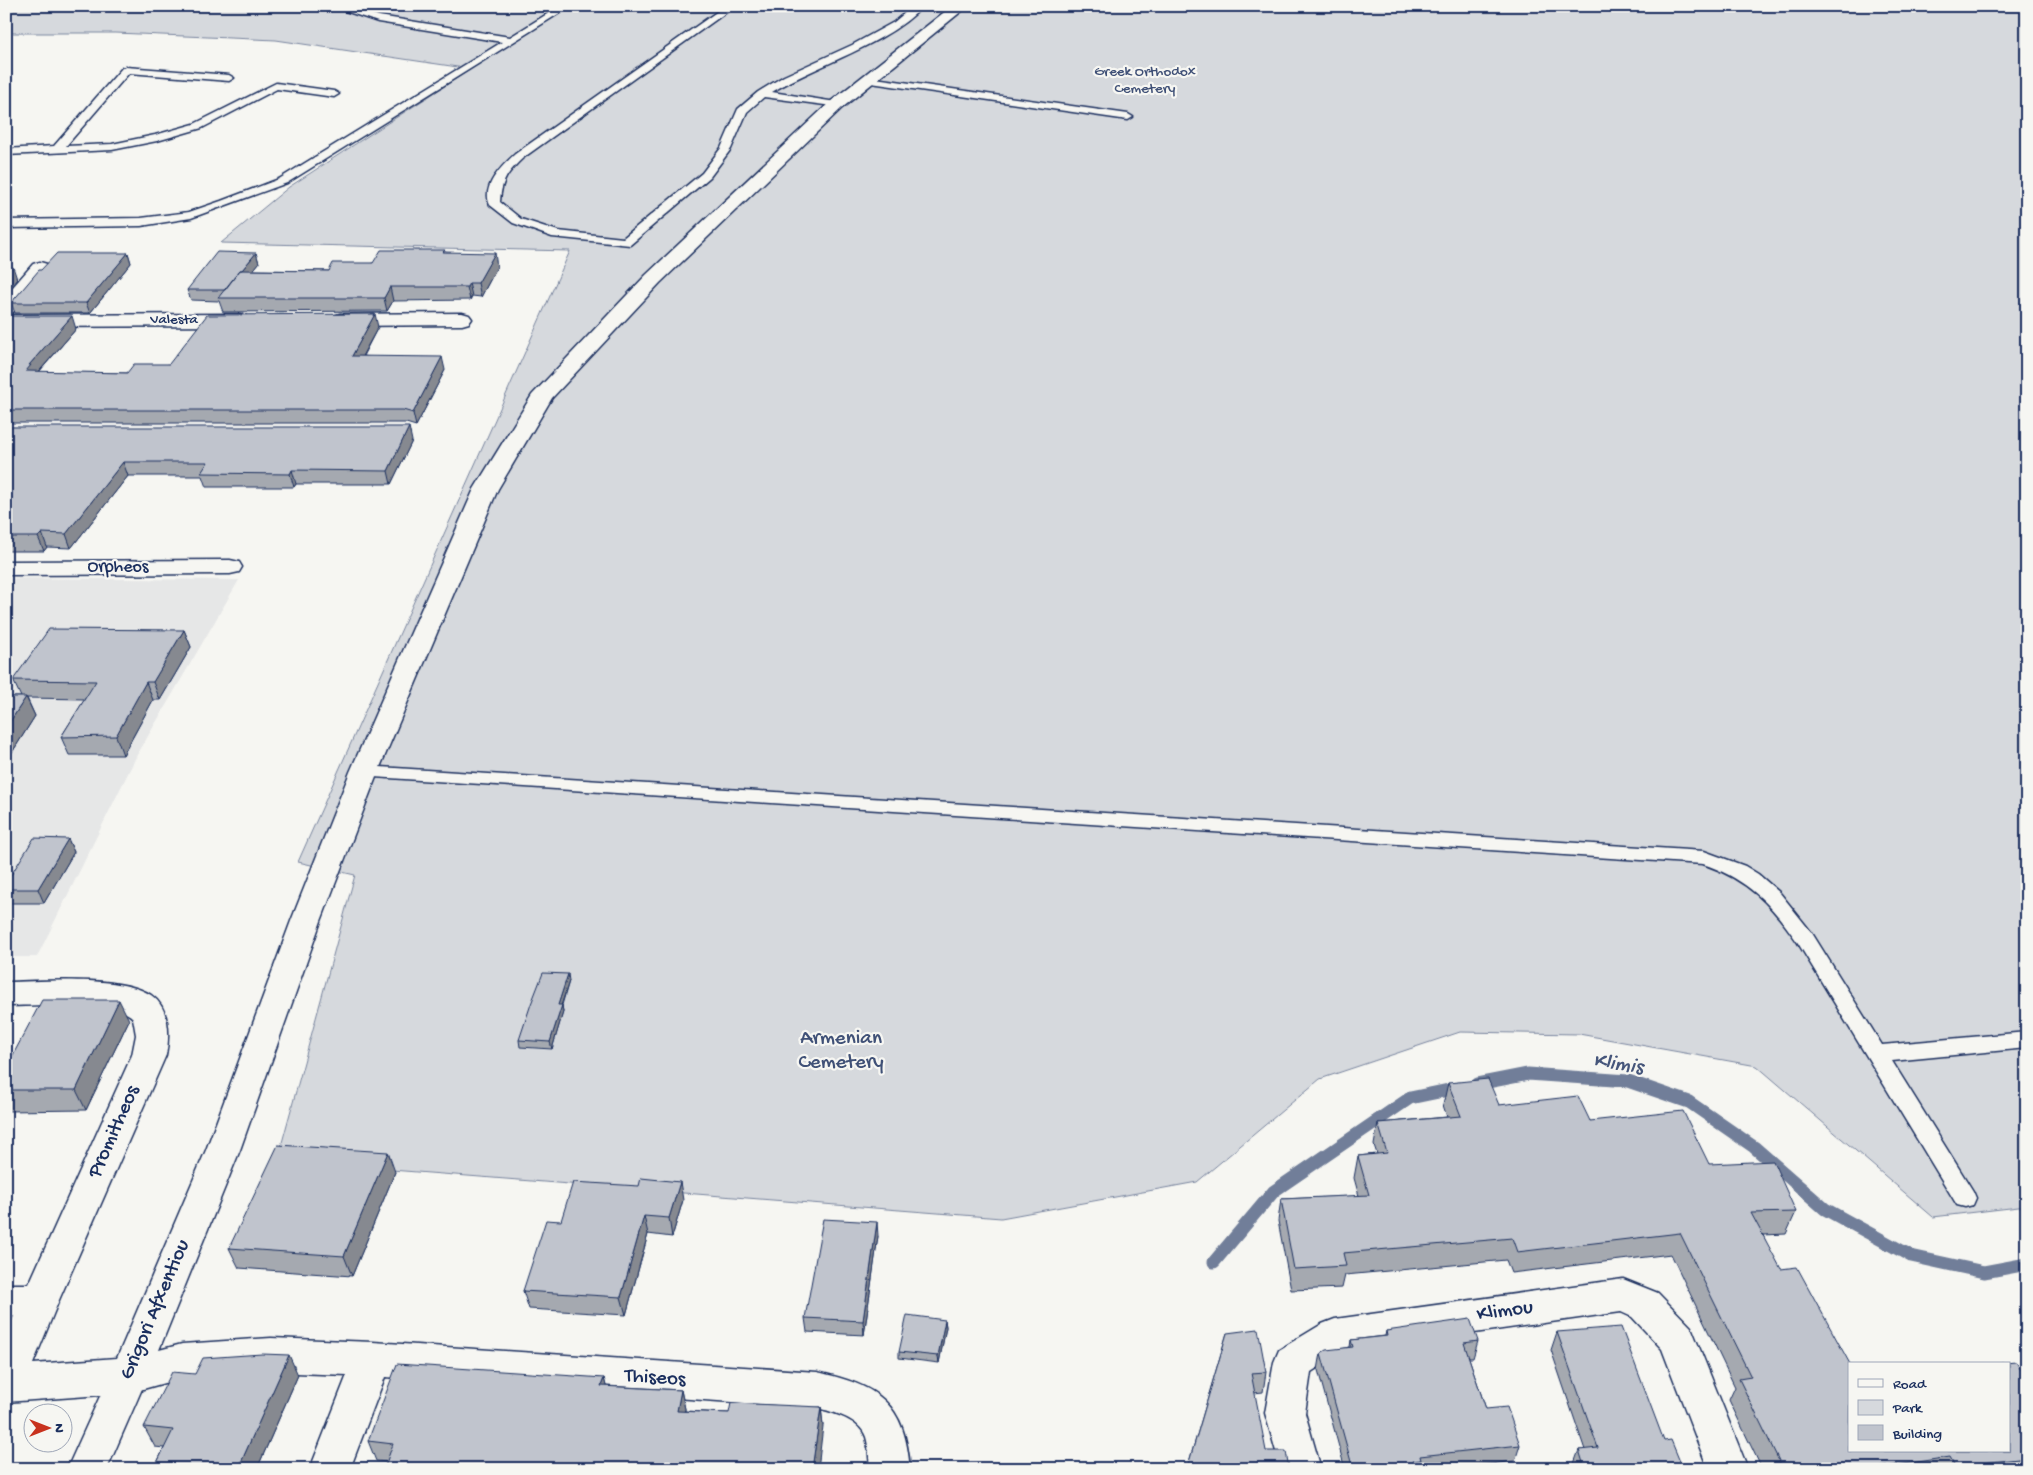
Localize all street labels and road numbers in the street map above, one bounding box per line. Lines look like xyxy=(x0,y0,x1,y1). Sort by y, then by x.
street label: Valesta xyxy=(149,311,199,329)
street label: Orpheos xyxy=(88,557,150,578)
street label: Promitheos xyxy=(83,1081,147,1183)
street label: Grigori Afxentiou xyxy=(115,1236,197,1384)
street label: Klimou xyxy=(1475,1296,1535,1328)
street label: Thiseos xyxy=(623,1364,688,1394)

